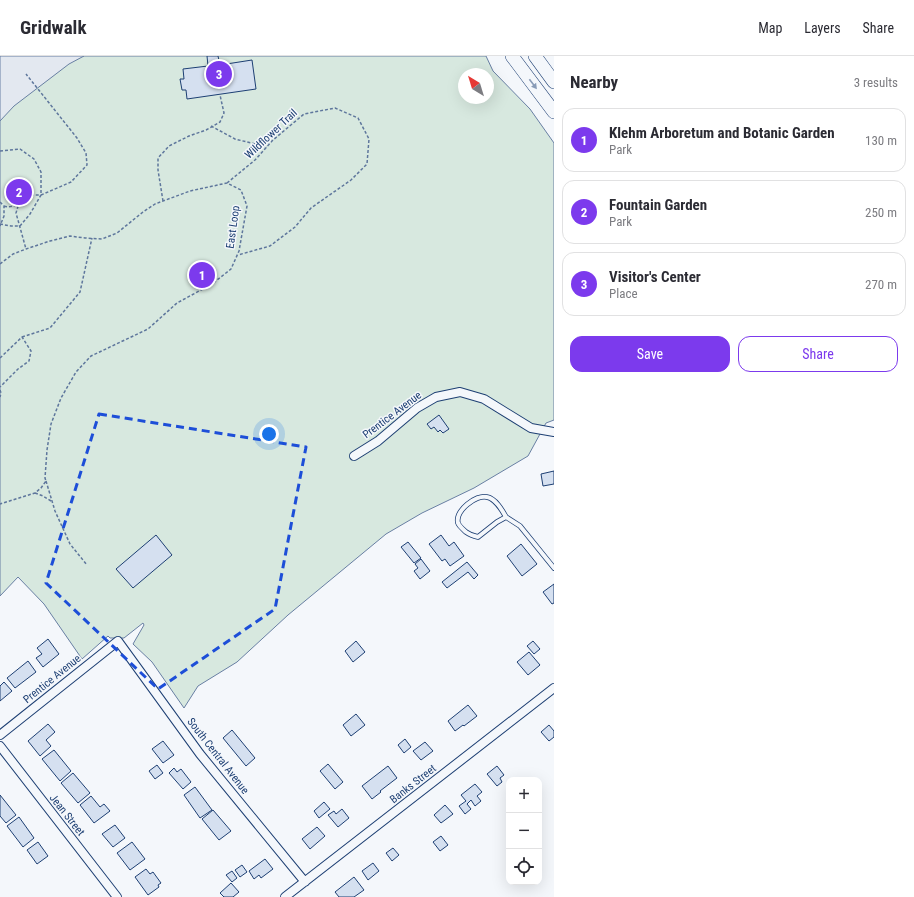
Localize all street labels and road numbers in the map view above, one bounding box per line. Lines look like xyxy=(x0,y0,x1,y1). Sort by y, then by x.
street label: Wildflower Trail xyxy=(242,107,300,161)
street label: East Loop xyxy=(224,205,242,249)
street label: Prentice Avenue xyxy=(360,389,424,441)
street label: Prentice Avenue xyxy=(21,652,83,706)
street label: South Central Avenue xyxy=(184,715,252,797)
street label: Banks Street xyxy=(387,762,439,806)
street label: Jean Street xyxy=(47,792,87,838)

